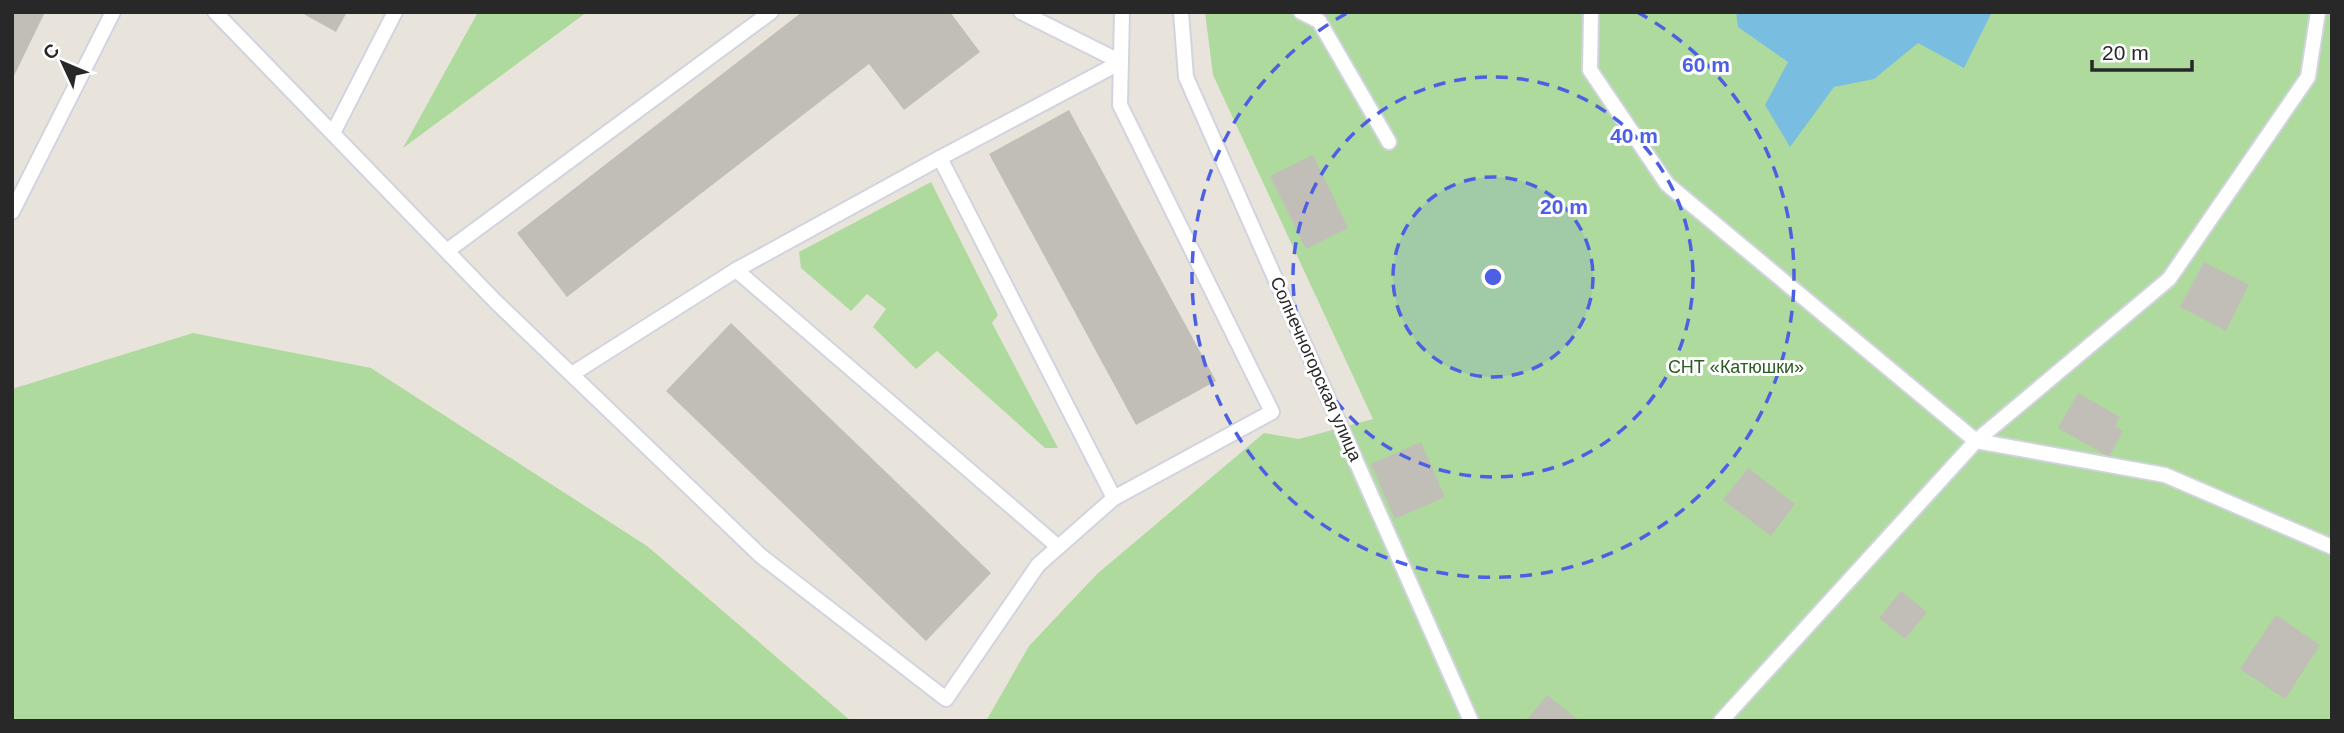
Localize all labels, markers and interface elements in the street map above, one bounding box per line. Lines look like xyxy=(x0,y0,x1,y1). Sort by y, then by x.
north arrow xyxy=(28,28,98,98)
scale bar xyxy=(2092,28,2192,72)
text: С xyxy=(39,39,64,64)
text: 20 m xyxy=(2102,41,2149,64)
text: 60 m xyxy=(1682,53,1730,76)
text: 40 m xyxy=(1610,124,1658,147)
text: 20 m xyxy=(1540,195,1588,218)
centre of rings xyxy=(1481,265,1505,289)
street label: Солнечногорская улица xyxy=(1266,274,1366,465)
park label: СНТ «Катюшки» xyxy=(1668,357,1804,377)

